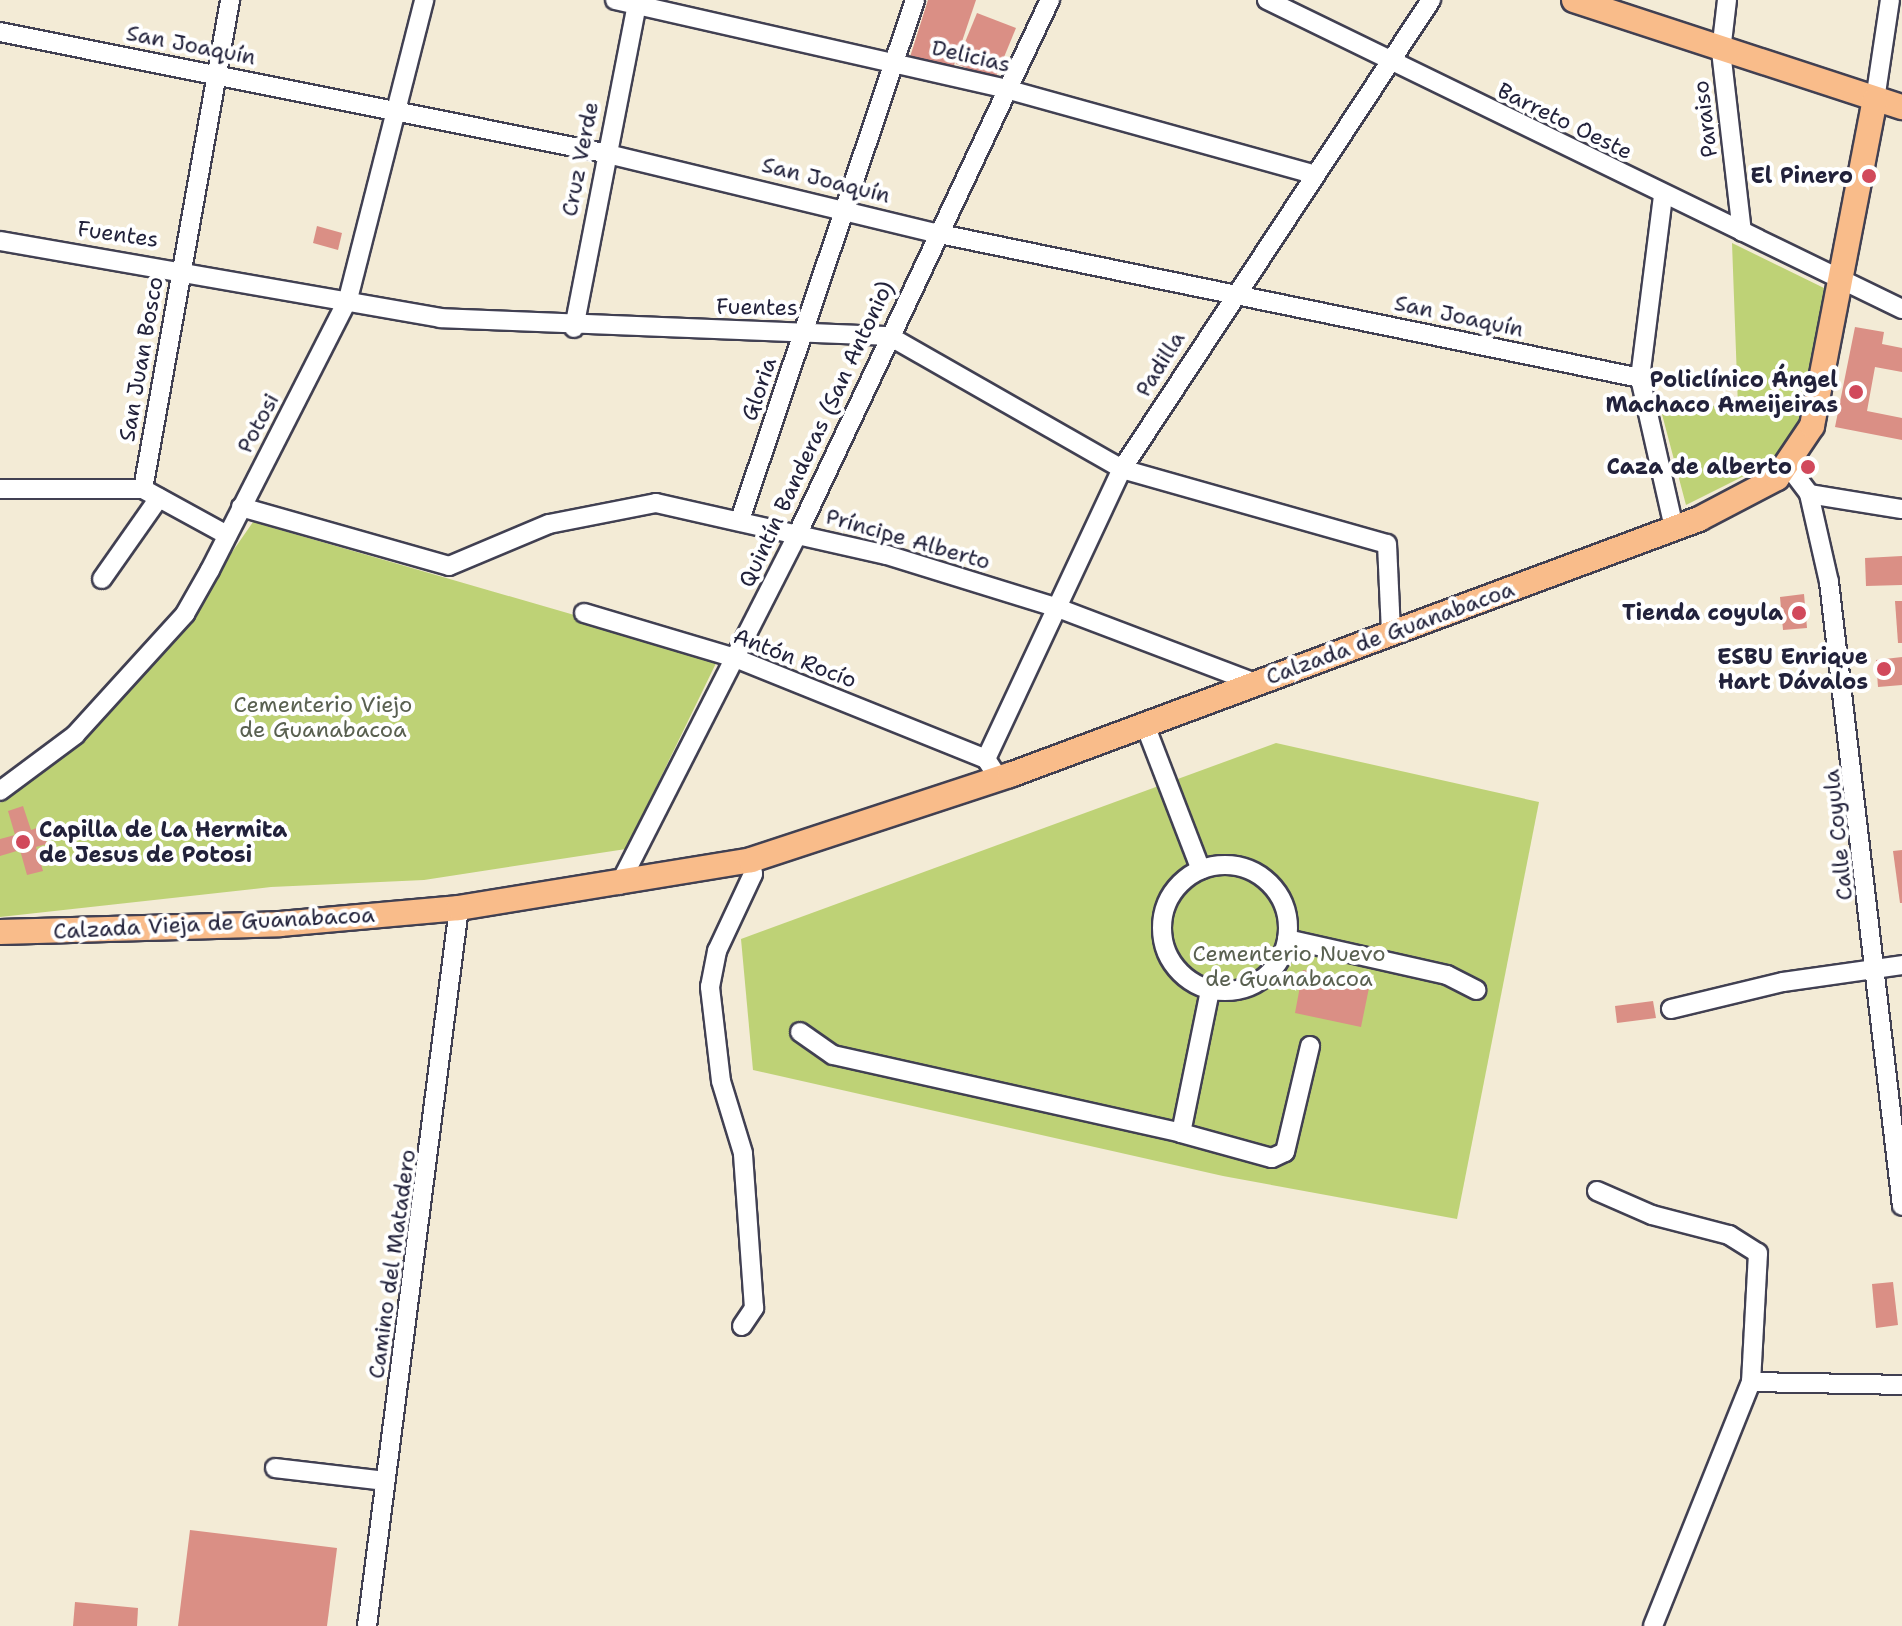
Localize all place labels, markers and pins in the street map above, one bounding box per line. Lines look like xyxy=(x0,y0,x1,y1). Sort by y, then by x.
place label: El Pinero xyxy=(1750,163,1853,189)
marker: El Pinero xyxy=(1860,167,1878,185)
place label: Policlínico Ángel Machaco Ameijeiras xyxy=(1605,366,1838,418)
marker: Policlínico Ángel Machaco Ameijeiras xyxy=(1845,381,1867,403)
place label: Caza de alberto xyxy=(1606,454,1792,480)
marker: Caza de alberto xyxy=(1799,458,1817,476)
place label: Tienda coyula xyxy=(1622,600,1783,626)
marker: Tienda coyula xyxy=(1790,604,1808,622)
place label: ESBU Enrique Hart Dávalos xyxy=(1717,643,1868,694)
marker: ESBU Enrique Hart Dávalos xyxy=(1875,660,1893,678)
place label: Capilla de La Hermita de Jesus de Potosi xyxy=(39,816,287,868)
marker: Capilla de La Hermita de Jesus de Potosi xyxy=(14,833,32,851)

